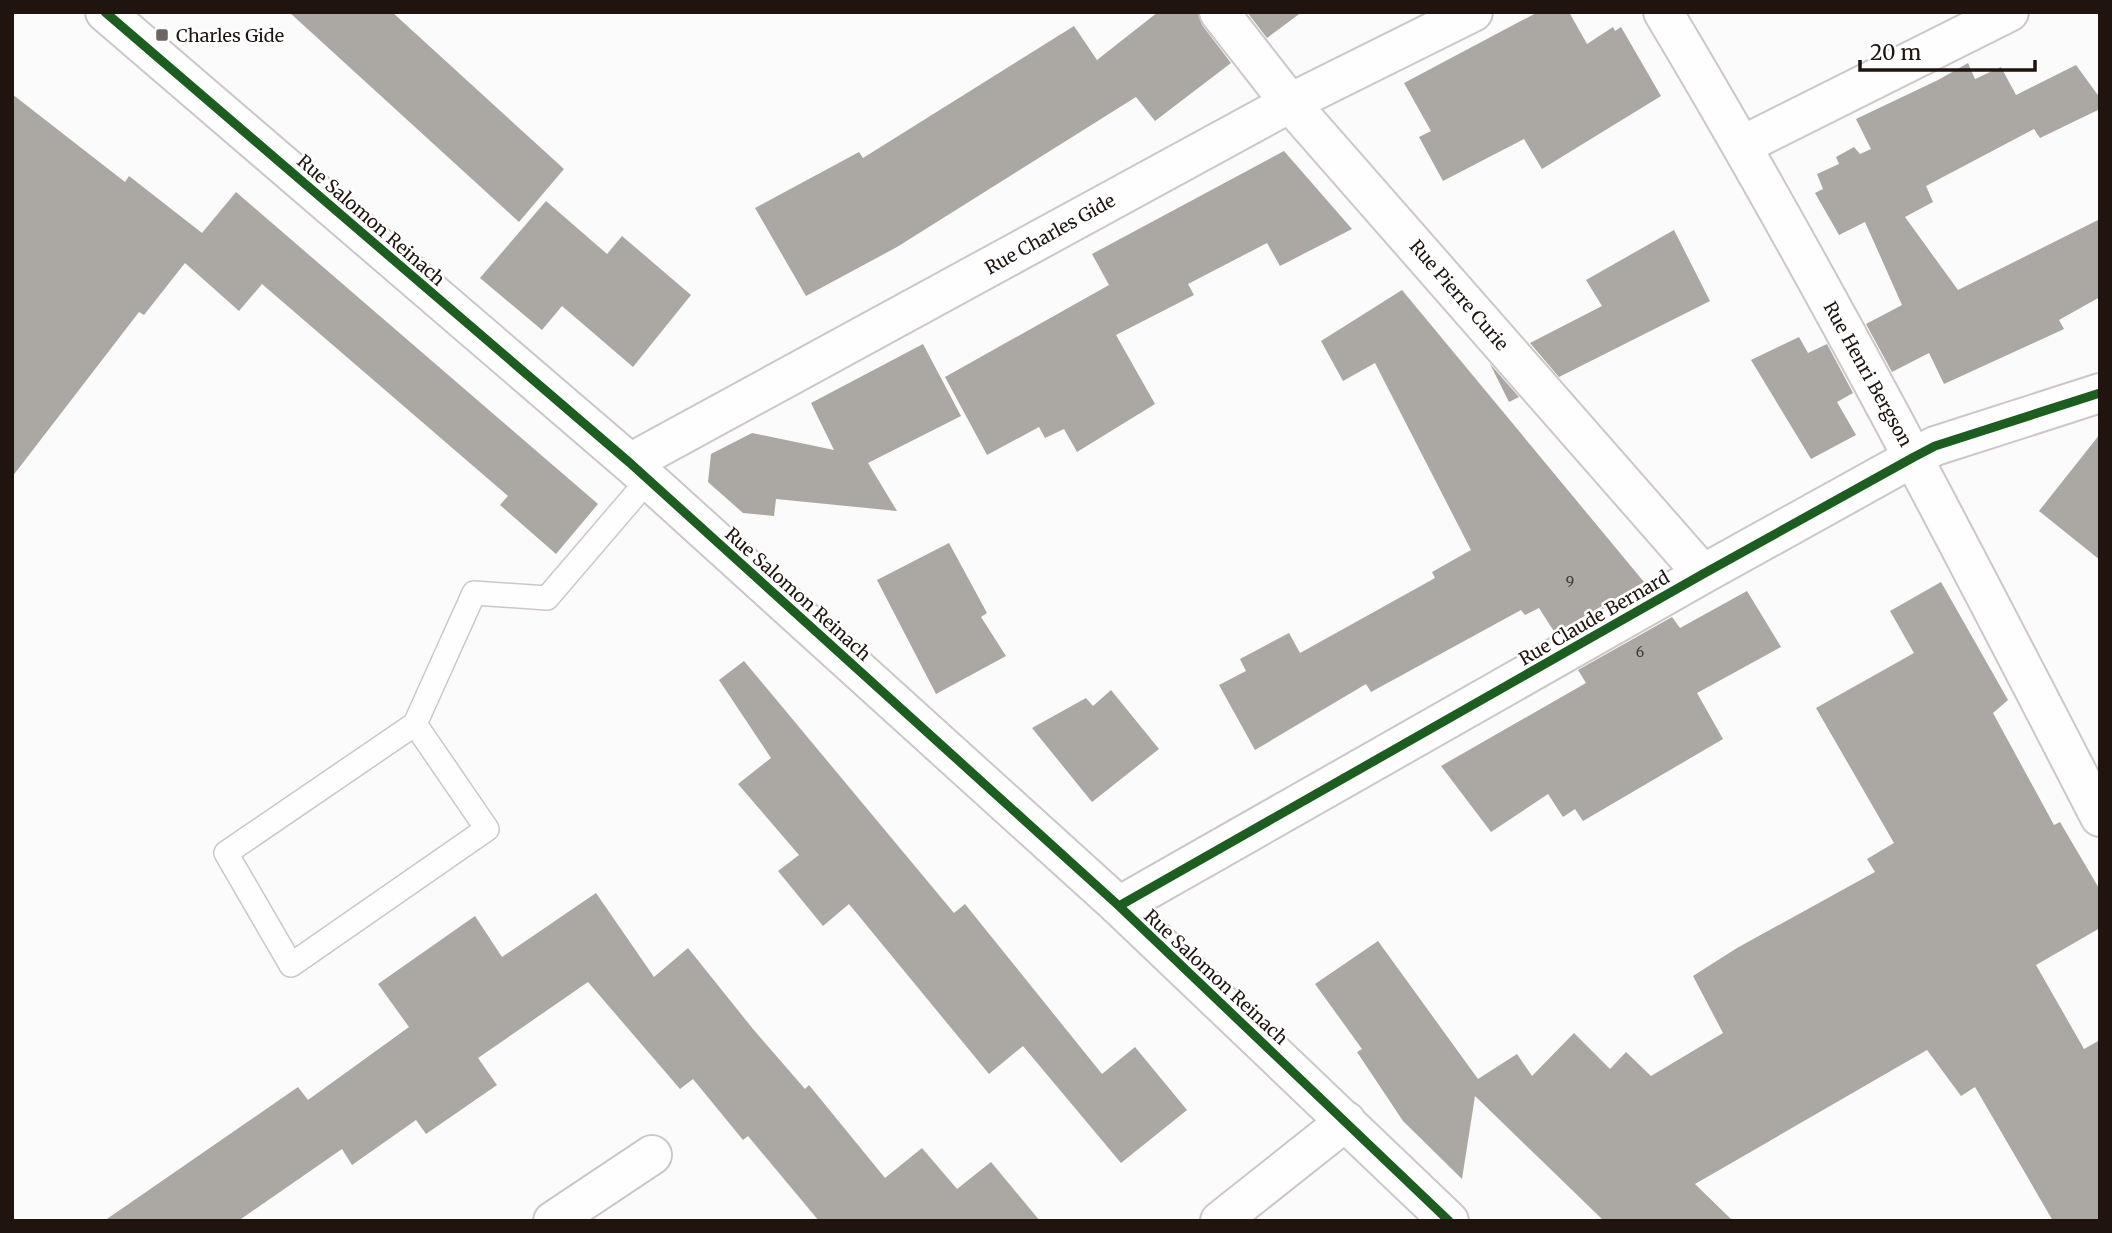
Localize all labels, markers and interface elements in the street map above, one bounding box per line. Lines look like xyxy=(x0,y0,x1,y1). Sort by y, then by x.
place label: Charles Gide xyxy=(176,24,284,47)
marker: Charles Gide xyxy=(154,27,170,43)
scale bar xyxy=(1860,28,2035,72)
text: 20 m xyxy=(1870,39,1922,66)
street label: Rue Salomon Reinach xyxy=(292,150,450,291)
street label: Rue Charles Gide xyxy=(981,189,1119,279)
street label: Rue Pierre Curie xyxy=(1405,235,1513,355)
street label: Rue Henri Bergson xyxy=(1819,297,1918,451)
street label: Rue Salomon Reinach xyxy=(720,522,876,666)
street label: Rue Claude Bernard xyxy=(1515,566,1673,670)
house number: 9 xyxy=(1566,572,1574,590)
house number: 6 xyxy=(1636,643,1644,661)
street label: Rue Salomon Reinach xyxy=(1139,904,1293,1050)

